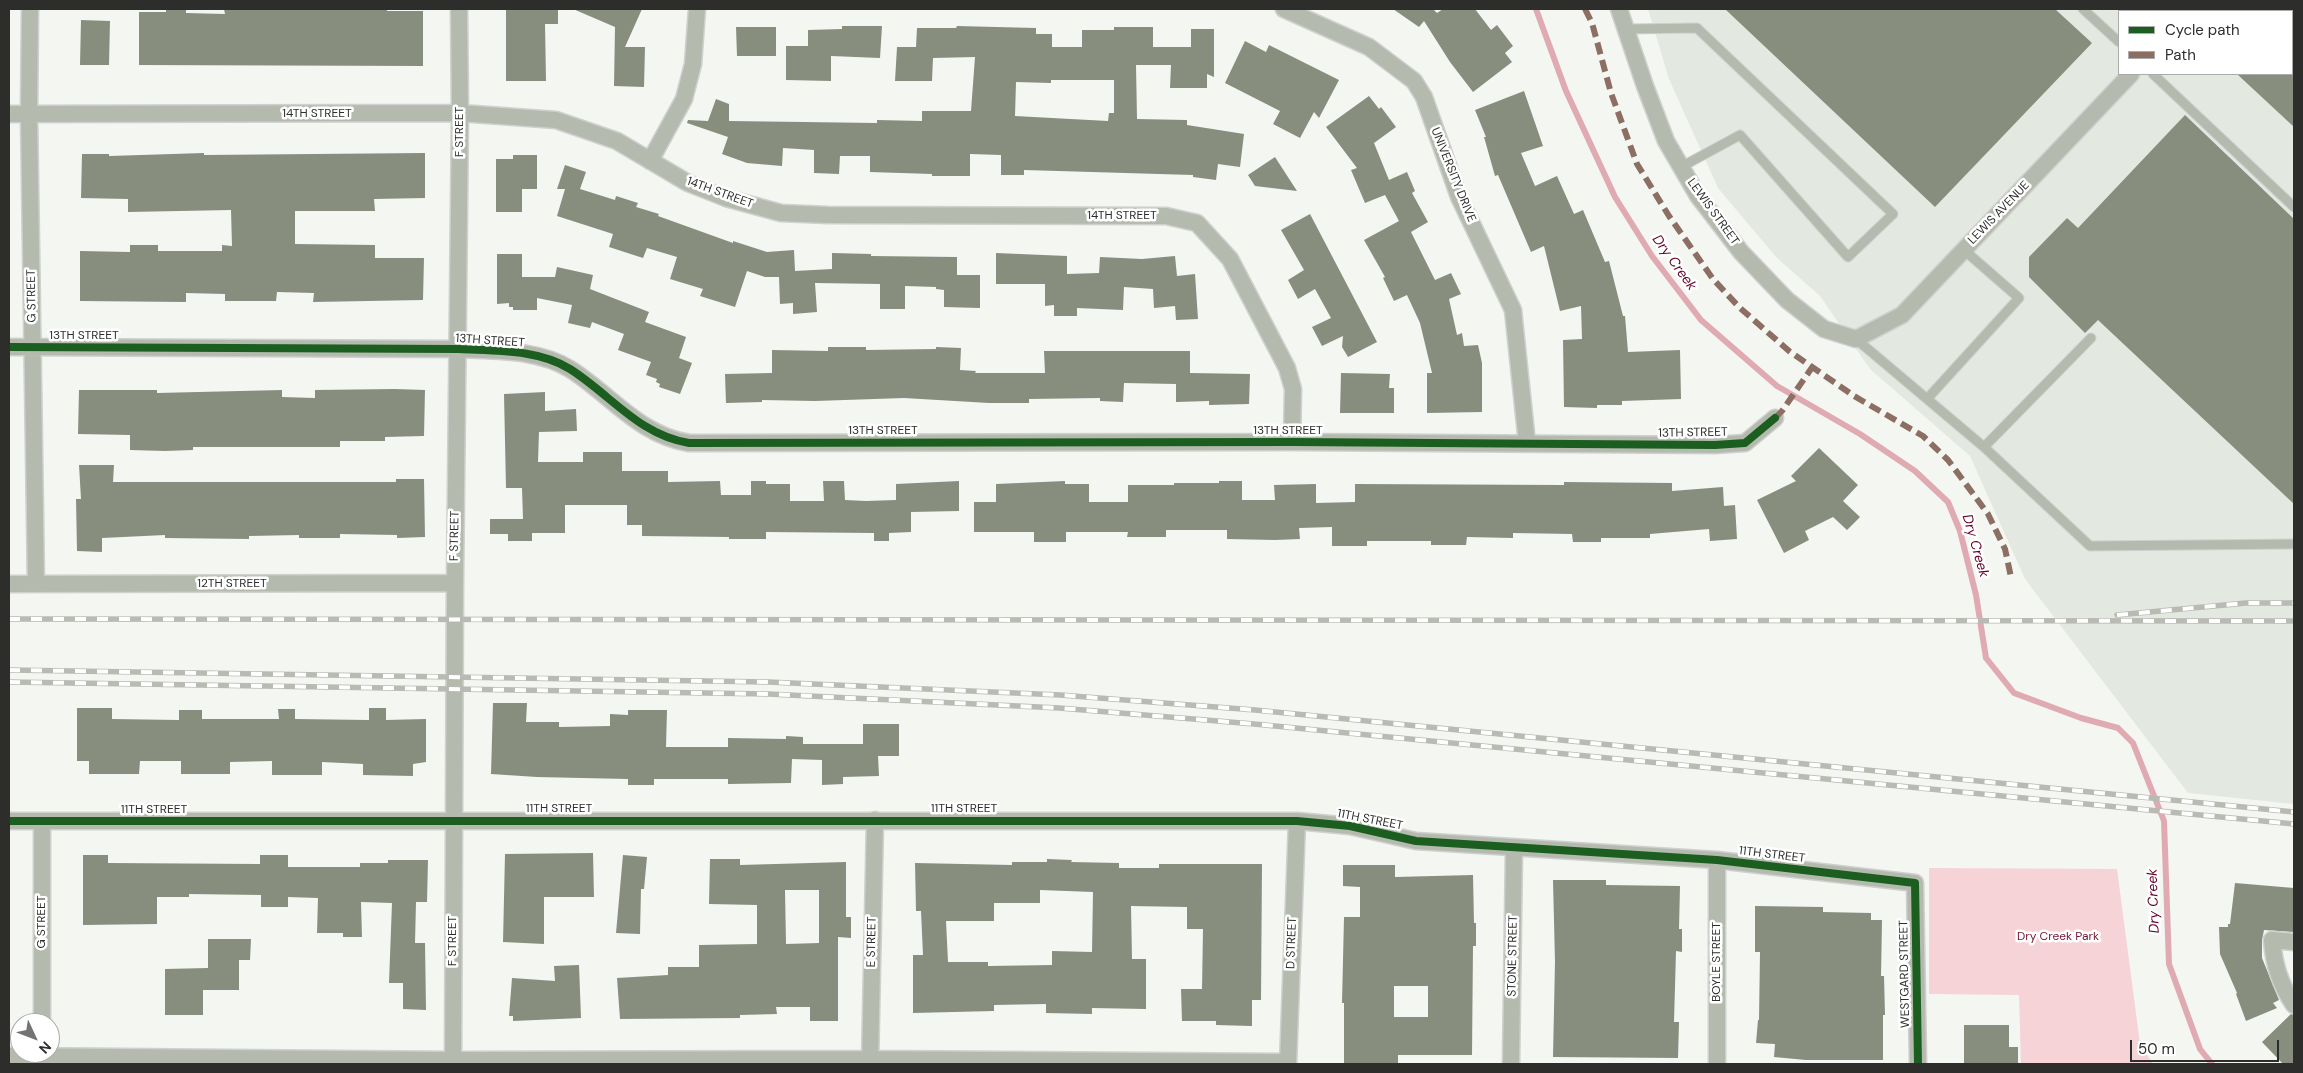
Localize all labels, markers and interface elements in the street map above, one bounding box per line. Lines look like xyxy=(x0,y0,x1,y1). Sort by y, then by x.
legend xyxy=(2118,10,2293,75)
text: Cycle path xyxy=(2165,20,2240,40)
text: Path xyxy=(2165,45,2196,65)
street label: 14TH STREET xyxy=(282,107,352,121)
street label: F STREET xyxy=(453,107,467,157)
street label: UNIVERSITY DRIVE xyxy=(1427,126,1479,224)
street label: 14TH STREET xyxy=(685,174,755,212)
street label: LEWIS STREET xyxy=(1684,176,1742,248)
street label: LEWIS AVENUE xyxy=(1965,178,2033,248)
street label: 14TH STREET xyxy=(1087,209,1157,223)
water label: Dry Creek xyxy=(1648,232,1700,294)
street label: G STREET xyxy=(24,269,40,323)
street label: 13TH STREET xyxy=(49,329,119,343)
street label: 13TH STREET xyxy=(455,331,525,351)
street label: 13TH STREET xyxy=(848,424,918,438)
street label: 13TH STREET xyxy=(1253,424,1323,438)
street label: 13TH STREET xyxy=(1658,425,1728,441)
street label: F STREET xyxy=(447,511,463,561)
water label: Dry Creek xyxy=(1958,513,1992,579)
street label: 12TH STREET xyxy=(197,577,267,591)
street label: 11TH STREET xyxy=(526,802,592,816)
street label: 11TH STREET xyxy=(931,802,997,816)
street label: 11TH STREET xyxy=(121,803,187,817)
street label: 11TH STREET xyxy=(1336,807,1404,833)
street label: 11TH STREET xyxy=(1738,844,1806,866)
water label: Dry Creek xyxy=(2144,868,2164,934)
street label: G STREET xyxy=(35,895,49,949)
street label: STONE STREET xyxy=(1505,915,1521,997)
street label: F STREET xyxy=(446,916,460,966)
street label: E STREET xyxy=(864,916,880,968)
street label: D STREET xyxy=(1284,917,1300,969)
street label: WESTGARD STREET xyxy=(1897,920,1913,1028)
street label: BOYLE STREET xyxy=(1710,922,1724,1002)
park label: Dry Creek Park xyxy=(2017,930,2099,944)
north arrow xyxy=(10,1013,60,1063)
scale bar xyxy=(2133,1030,2282,1062)
text: N xyxy=(35,1038,55,1057)
text: 50 m xyxy=(2138,1039,2175,1059)

